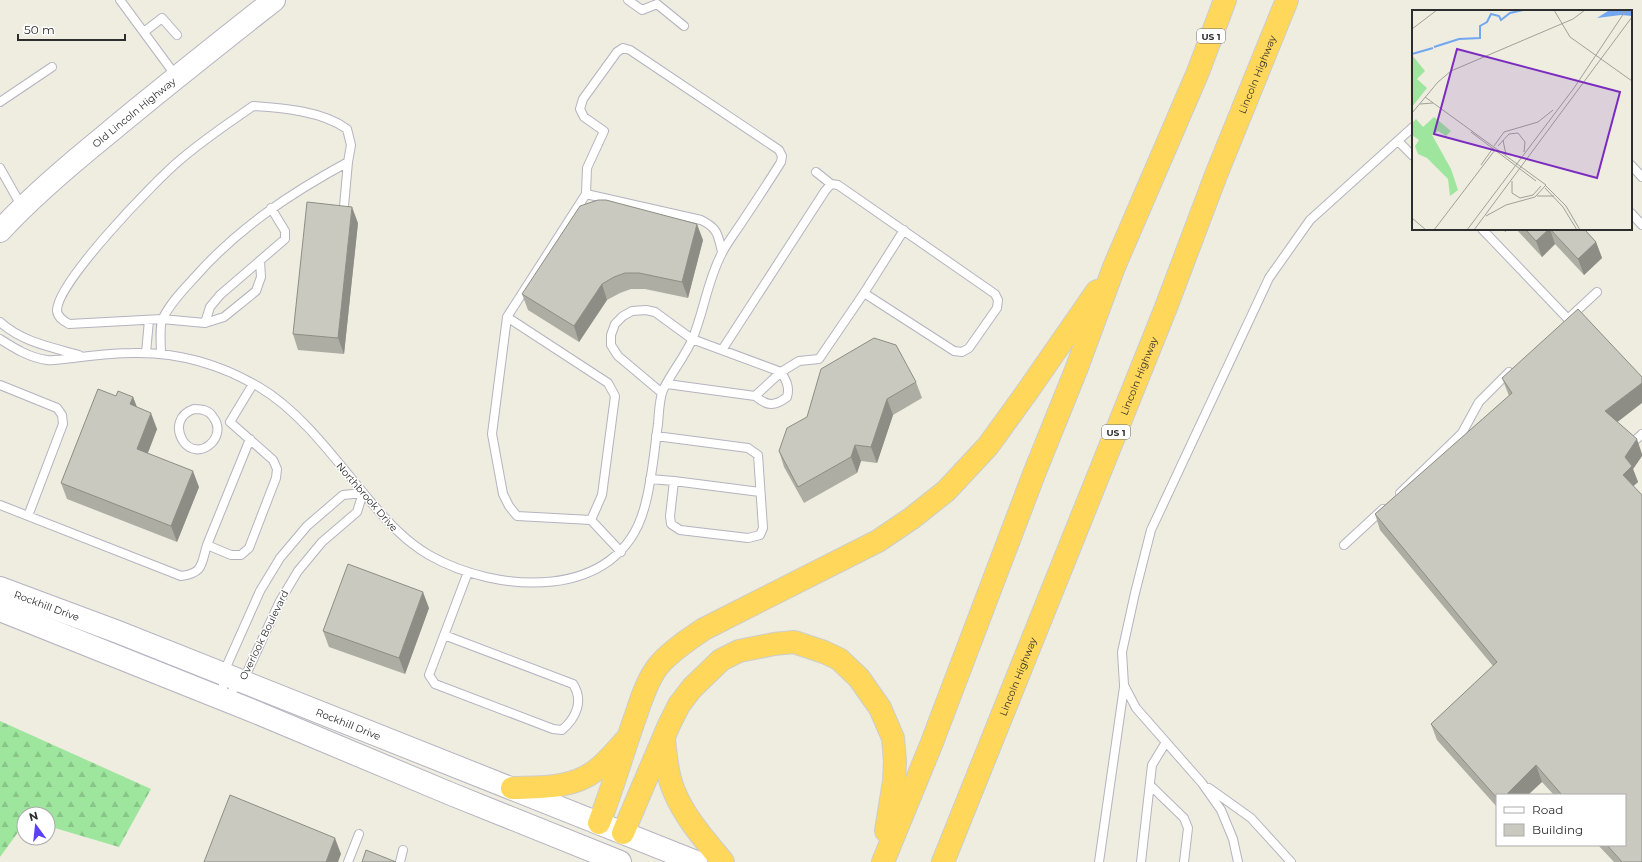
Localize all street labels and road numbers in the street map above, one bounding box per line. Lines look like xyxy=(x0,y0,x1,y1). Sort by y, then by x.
road number: US 1 xyxy=(1197,29,1225,43)
street label: Lincoln Highway xyxy=(1235,33,1279,115)
street label: Old Lincoln Highway xyxy=(89,74,178,150)
street label: Lincoln Highway xyxy=(1117,334,1160,417)
road number: US 1 xyxy=(1102,425,1130,439)
street label: Northbrook Drive xyxy=(333,460,401,534)
street label: Rockhill Drive xyxy=(12,587,81,624)
street label: Overlook Boulevard xyxy=(237,588,291,682)
street label: Lincoln Highway xyxy=(996,635,1039,718)
street label: Rockhill Drive xyxy=(314,705,383,742)

